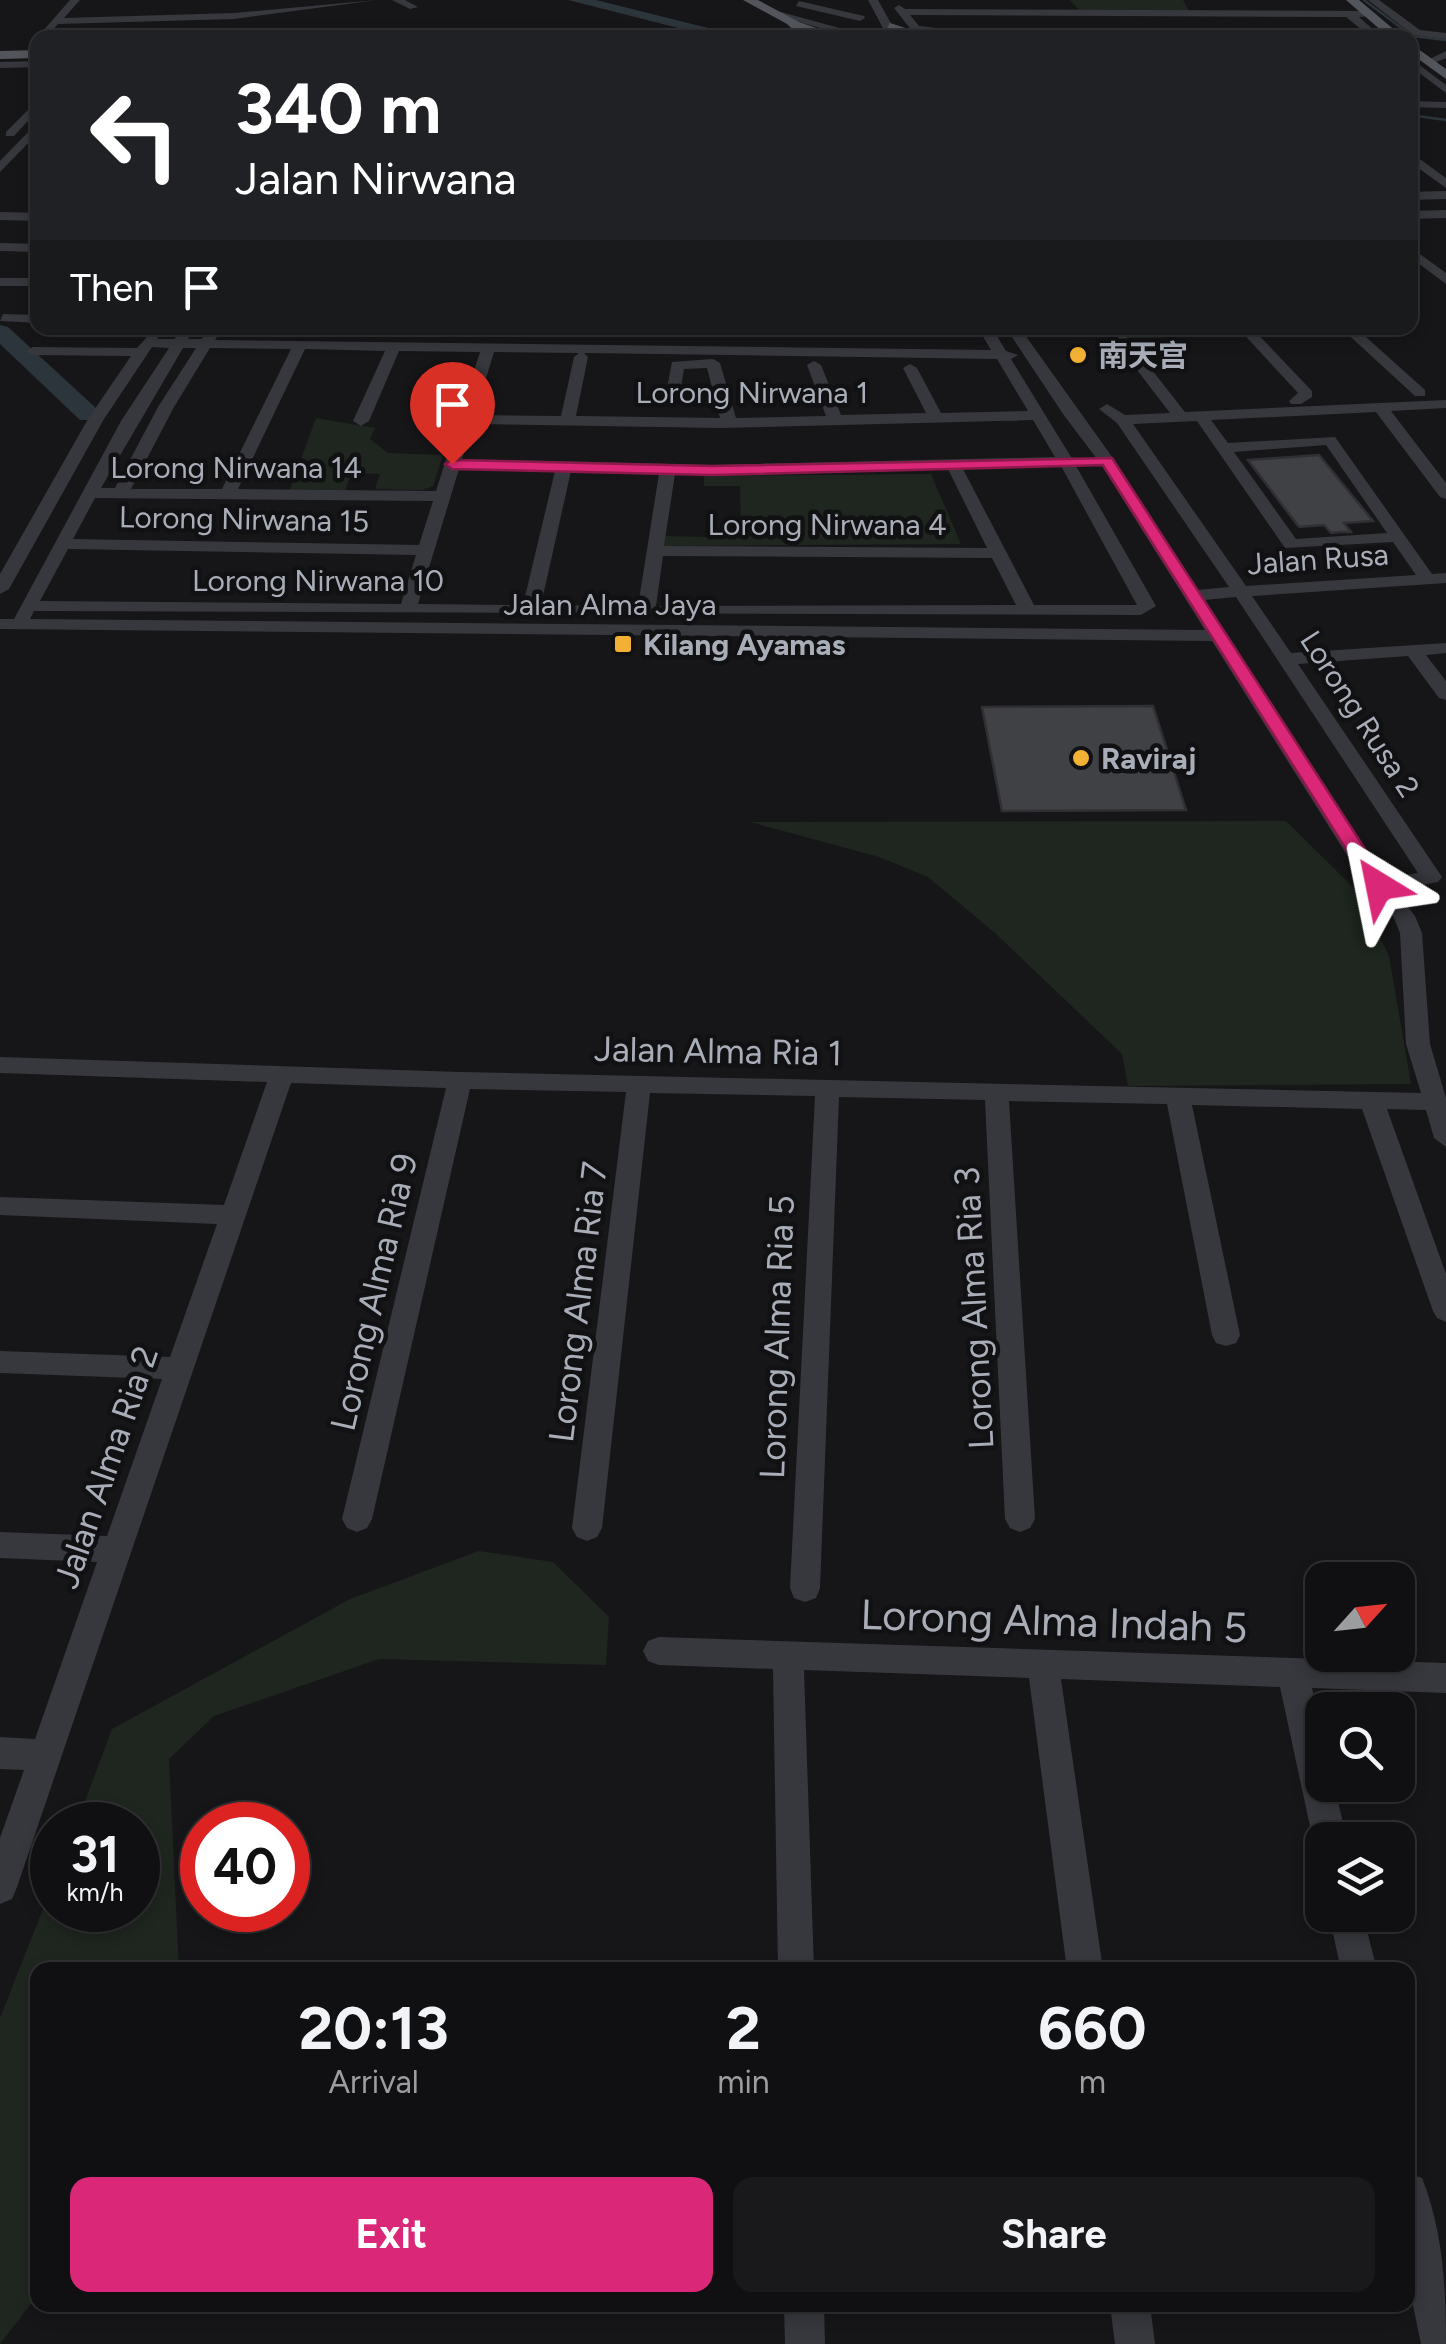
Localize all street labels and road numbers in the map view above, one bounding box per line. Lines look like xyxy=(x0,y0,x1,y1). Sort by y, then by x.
street label: Lorong Nirwana 1 xyxy=(636,374,868,411)
street label: Lorong Nirwana 14 xyxy=(110,449,362,486)
street label: Lorong Nirwana 15 xyxy=(119,498,369,540)
street label: Lorong Nirwana 4 xyxy=(707,506,947,543)
street label: Jalan Rusa xyxy=(1246,536,1390,582)
street label: Lorong Nirwana 10 xyxy=(192,562,444,599)
street label: Jalan Alma Jaya xyxy=(503,586,717,623)
street label: Lorong Rusa 2 xyxy=(1292,624,1428,804)
street label: Jalan Alma Ria 1 xyxy=(594,1028,842,1074)
street label: Lorong Alma Ria 9 xyxy=(322,1149,426,1435)
street label: Lorong Alma Ria 7 xyxy=(540,1159,616,1445)
street label: Lorong Alma Ria 3 xyxy=(946,1166,1002,1450)
street label: Lorong Alma Ria 5 xyxy=(751,1195,803,1479)
street label: Jalan Alma Ria 2 xyxy=(45,1340,167,1594)
street label: Lorong Alma Indah 5 xyxy=(860,1589,1248,1653)

